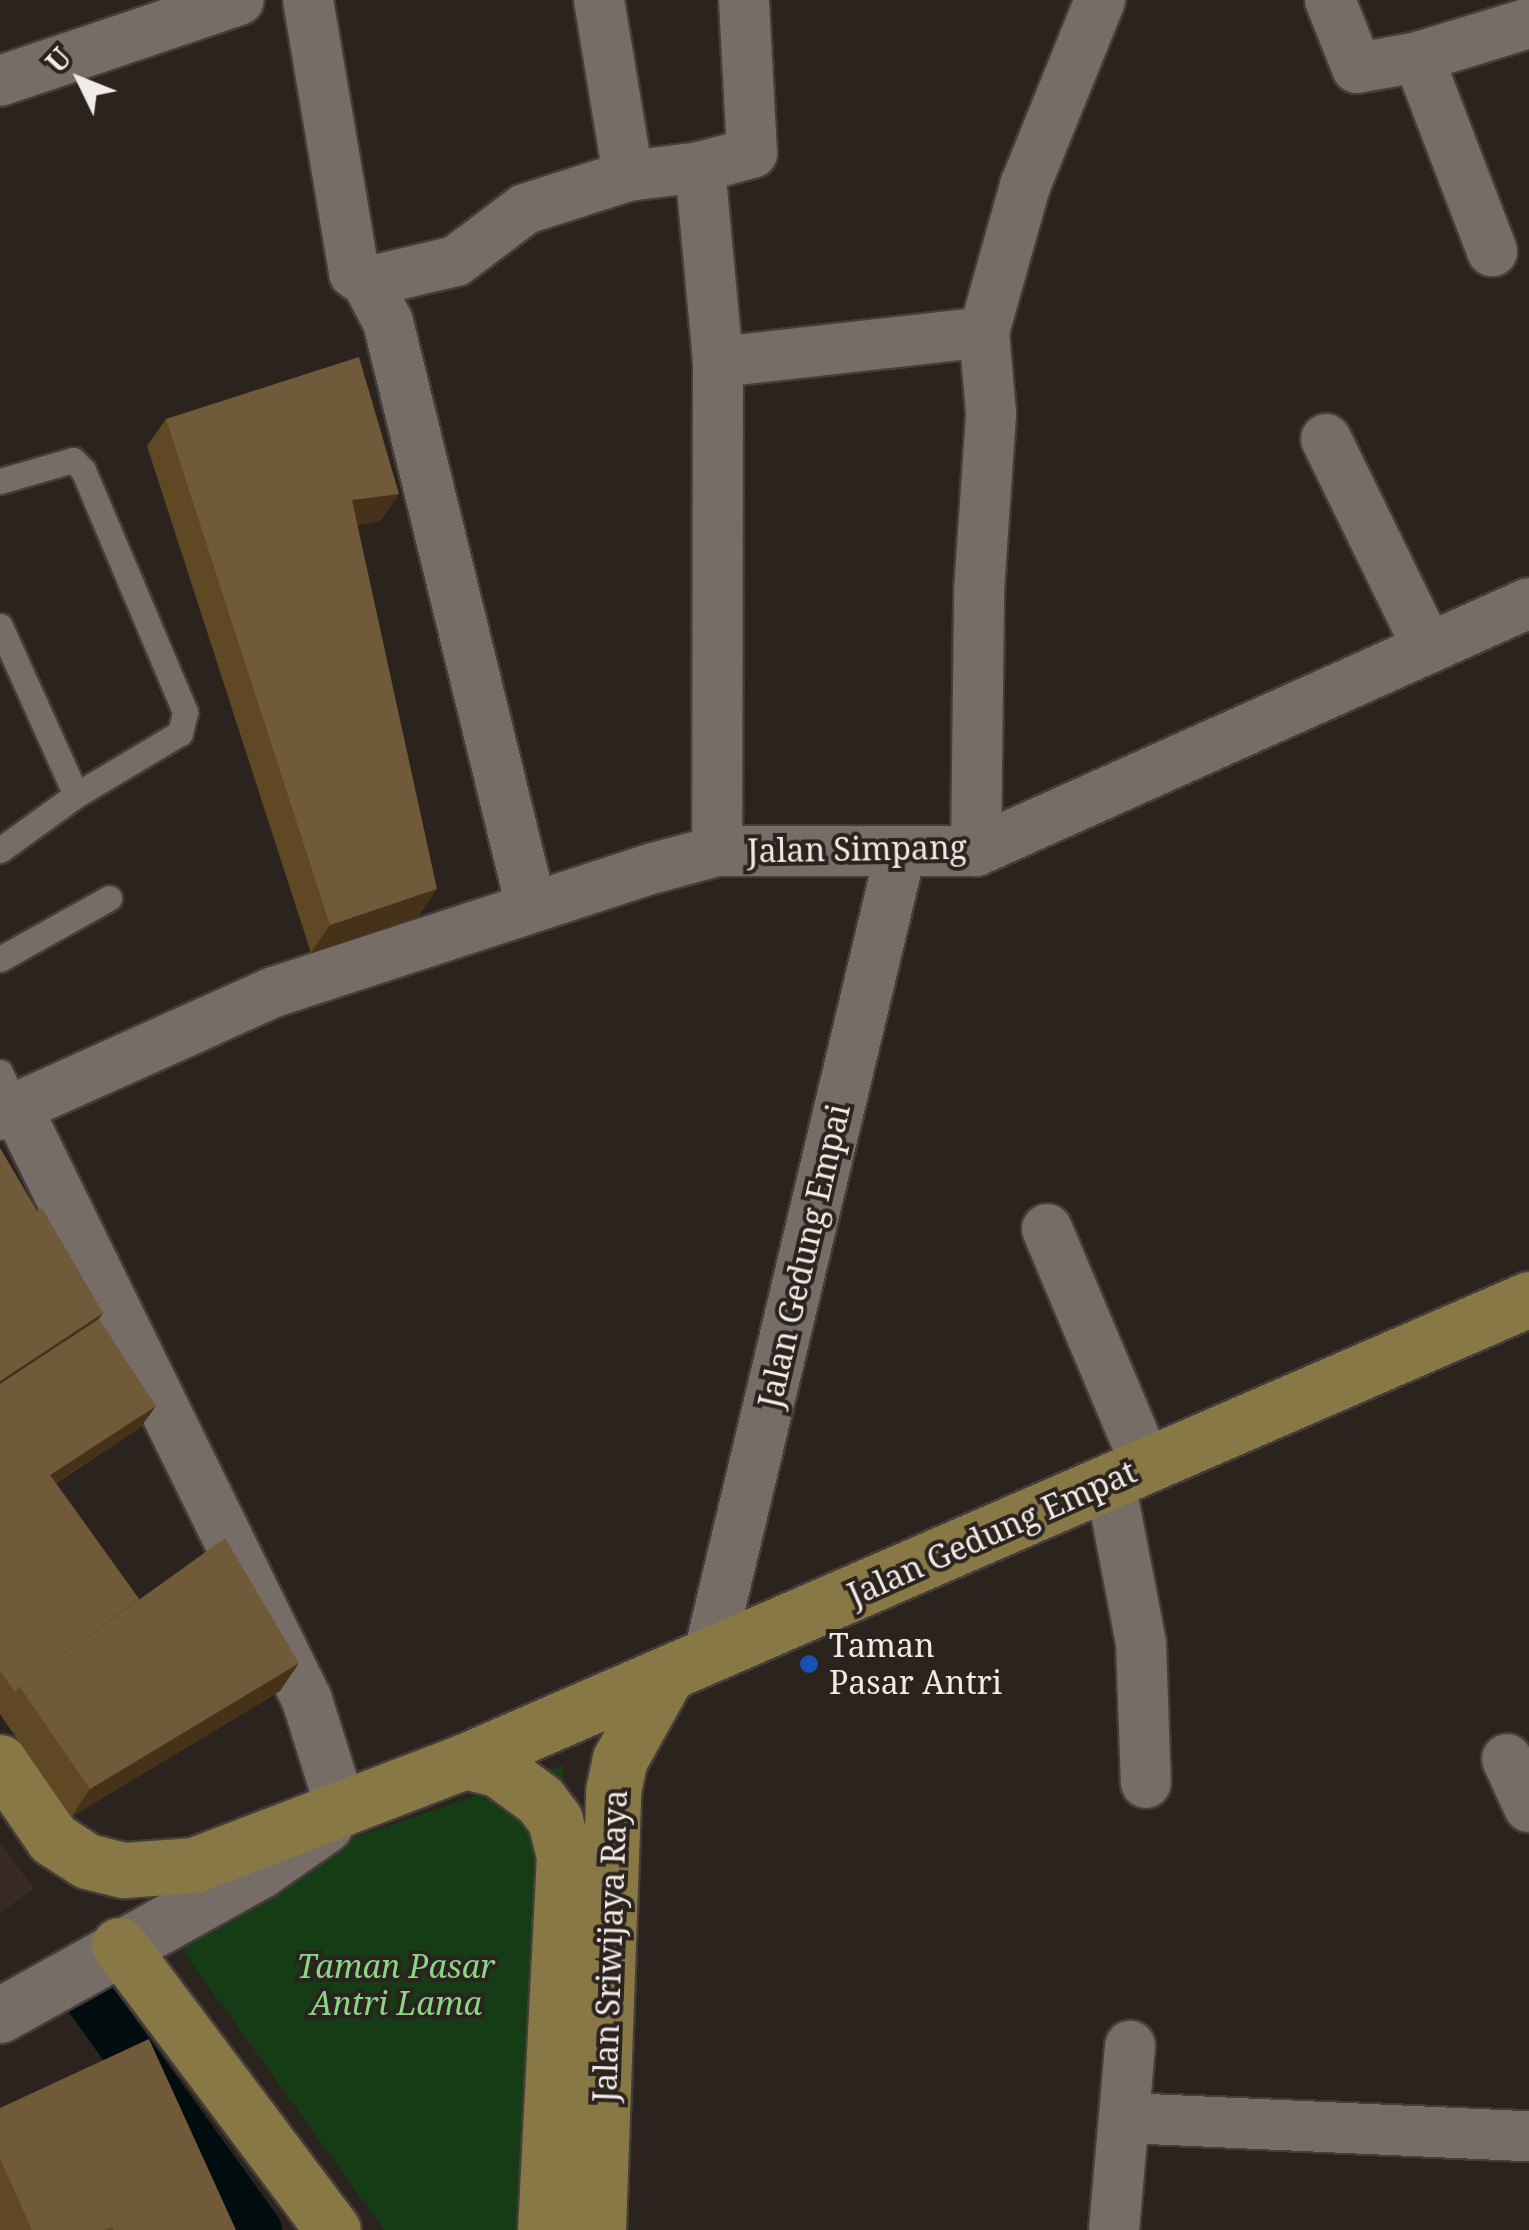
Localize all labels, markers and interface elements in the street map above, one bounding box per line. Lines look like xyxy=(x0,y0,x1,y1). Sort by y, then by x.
north arrow xyxy=(30,30,130,130)
text: U xyxy=(37,39,79,80)
street label: Jalan Simpang xyxy=(747,828,967,870)
street label: Jalan Gedung Empai xyxy=(750,1100,858,1412)
street label: Jalan Gedung Empat xyxy=(842,1452,1142,1614)
place label: Taman Pasar Antri xyxy=(829,1627,1002,1702)
marker: Taman Pasar Antri xyxy=(798,1653,820,1675)
street label: Jalan Sriwijaya Raya xyxy=(585,1789,635,2103)
park label: Taman Pasar Antri Lama xyxy=(297,1948,495,2023)

